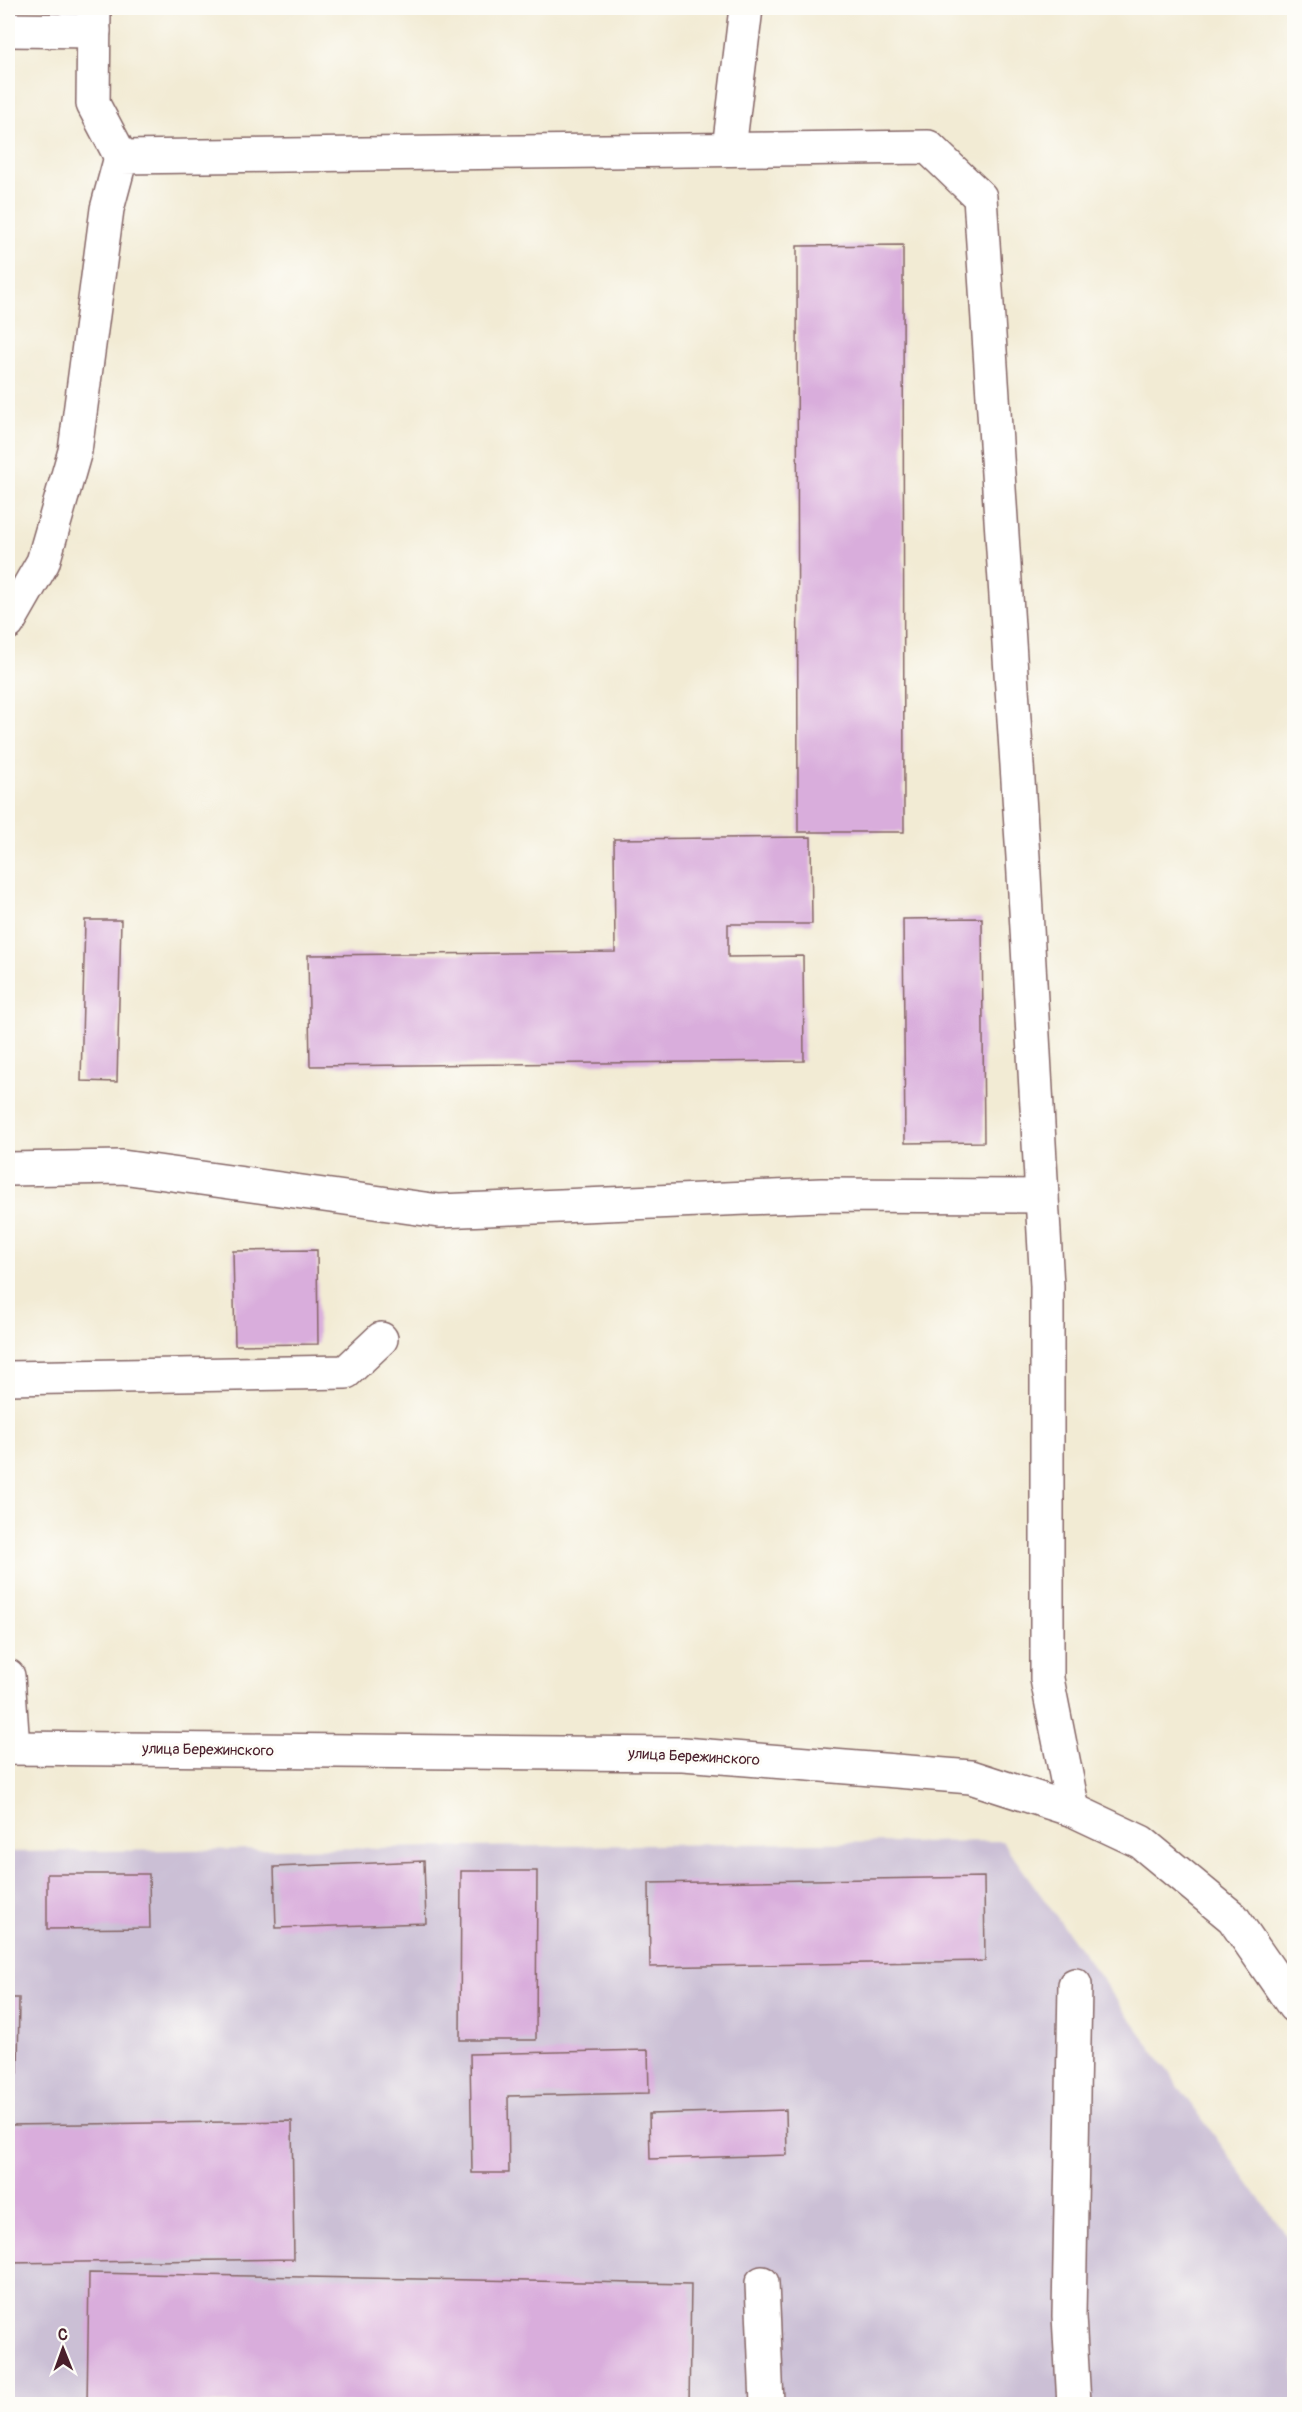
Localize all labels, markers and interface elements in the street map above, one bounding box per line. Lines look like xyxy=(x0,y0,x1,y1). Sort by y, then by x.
street label: улица Бережинского xyxy=(141,1739,274,1761)
street label: улица Бережинского xyxy=(627,1744,760,1770)
north arrow xyxy=(33,2319,93,2379)
text: С xyxy=(58,2325,68,2345)

